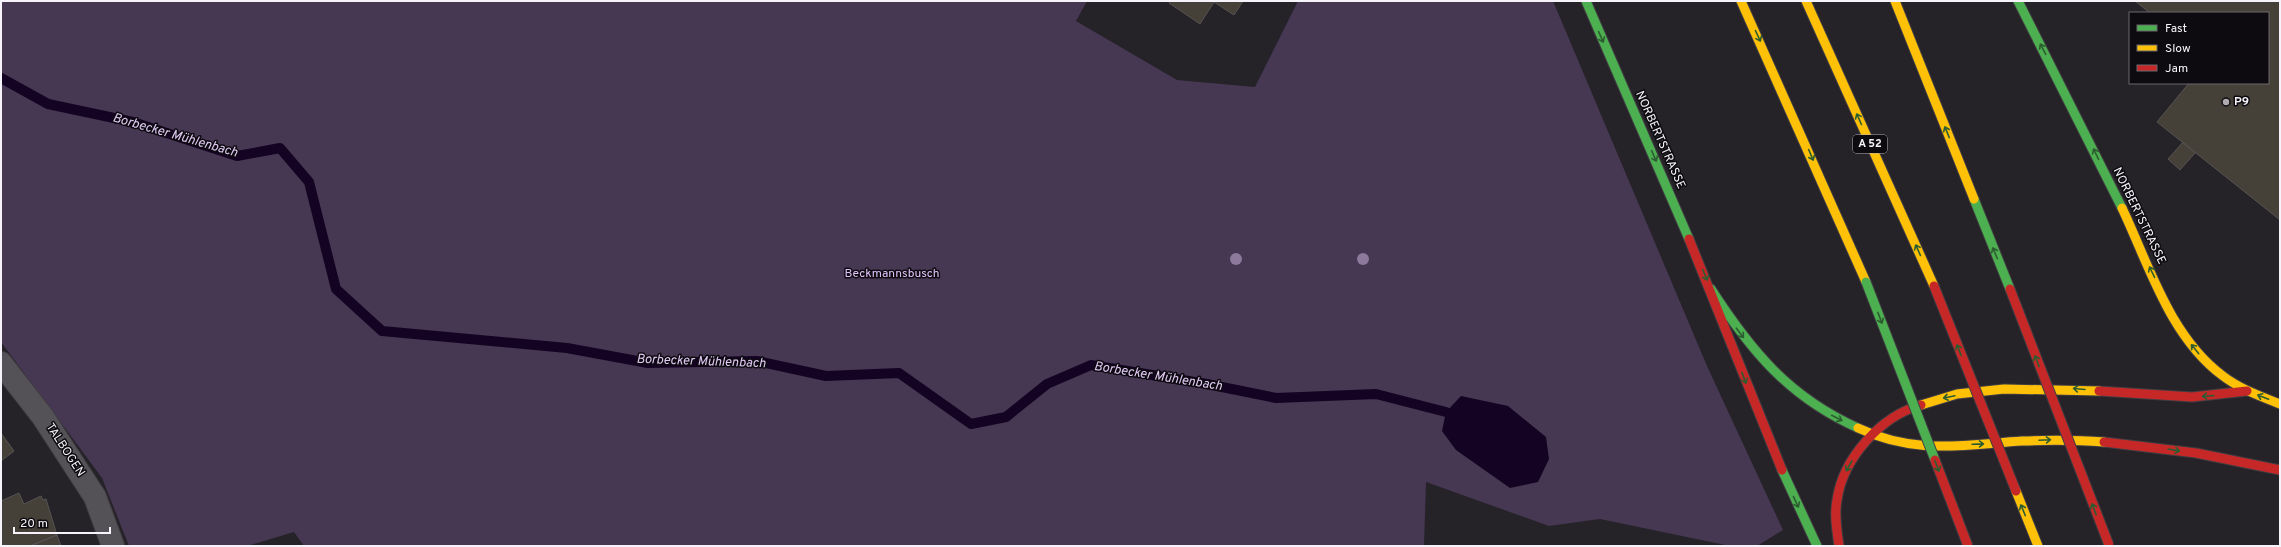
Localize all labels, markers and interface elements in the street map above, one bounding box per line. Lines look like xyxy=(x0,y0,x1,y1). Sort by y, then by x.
legend xyxy=(2129,12,2269,84)
text: Fast xyxy=(2165,21,2187,37)
one-way arrow xyxy=(1598,30,1606,42)
one-way arrow xyxy=(1754,30,1762,42)
text: Slow xyxy=(2165,41,2191,57)
one-way arrow xyxy=(2039,43,2047,55)
text: Jam xyxy=(2165,61,2188,77)
street label: NORBERTSTRASSE xyxy=(1631,88,1689,192)
place label: P9 xyxy=(2234,94,2249,110)
marker: P9 xyxy=(2221,97,2231,107)
water label: Borbecker Mühlenbach xyxy=(111,110,239,162)
one-way arrow xyxy=(1855,113,1862,125)
one-way arrow xyxy=(1943,127,1951,139)
road number: A 52 xyxy=(1853,135,1887,153)
one-way arrow xyxy=(1650,149,1658,161)
one-way arrow xyxy=(1808,149,1815,161)
one-way arrow xyxy=(2092,149,2099,161)
street label: NORBERTSTRASSE xyxy=(2109,165,2169,267)
one-way arrow xyxy=(1913,245,1921,257)
one-way arrow xyxy=(1991,248,1999,260)
park label: Beckmannsbusch xyxy=(845,266,939,282)
one-way arrow xyxy=(2148,266,2155,278)
one-way arrow xyxy=(1702,269,1709,281)
one-way arrow xyxy=(1876,312,1884,324)
one-way arrow xyxy=(1735,328,1744,339)
one-way arrow xyxy=(2191,344,2200,354)
one-way arrow xyxy=(1955,345,1963,357)
water label: Borbecker Mühlenbach xyxy=(636,352,766,372)
one-way arrow xyxy=(2033,356,2041,368)
water label: Borbecker Mühlenbach xyxy=(1093,359,1223,395)
one-way arrow xyxy=(1741,372,1749,384)
one-way arrow xyxy=(2073,386,2086,393)
one-way arrow xyxy=(2202,392,2215,400)
one-way arrow xyxy=(1943,393,1956,401)
one-way arrow xyxy=(2258,393,2270,401)
one-way arrow xyxy=(1830,415,1842,422)
street label: TALBOGEN xyxy=(42,420,88,480)
one-way arrow xyxy=(2038,437,2051,444)
one-way arrow xyxy=(1971,440,1984,447)
one-way arrow xyxy=(2168,446,2181,454)
one-way arrow xyxy=(1934,459,1941,471)
one-way arrow xyxy=(1845,460,1852,472)
one-way arrow xyxy=(1793,495,1800,507)
one-way arrow xyxy=(2090,503,2098,515)
one-way arrow xyxy=(2019,504,2026,516)
scale bar xyxy=(14,509,110,535)
text: 20 m xyxy=(20,516,48,532)

